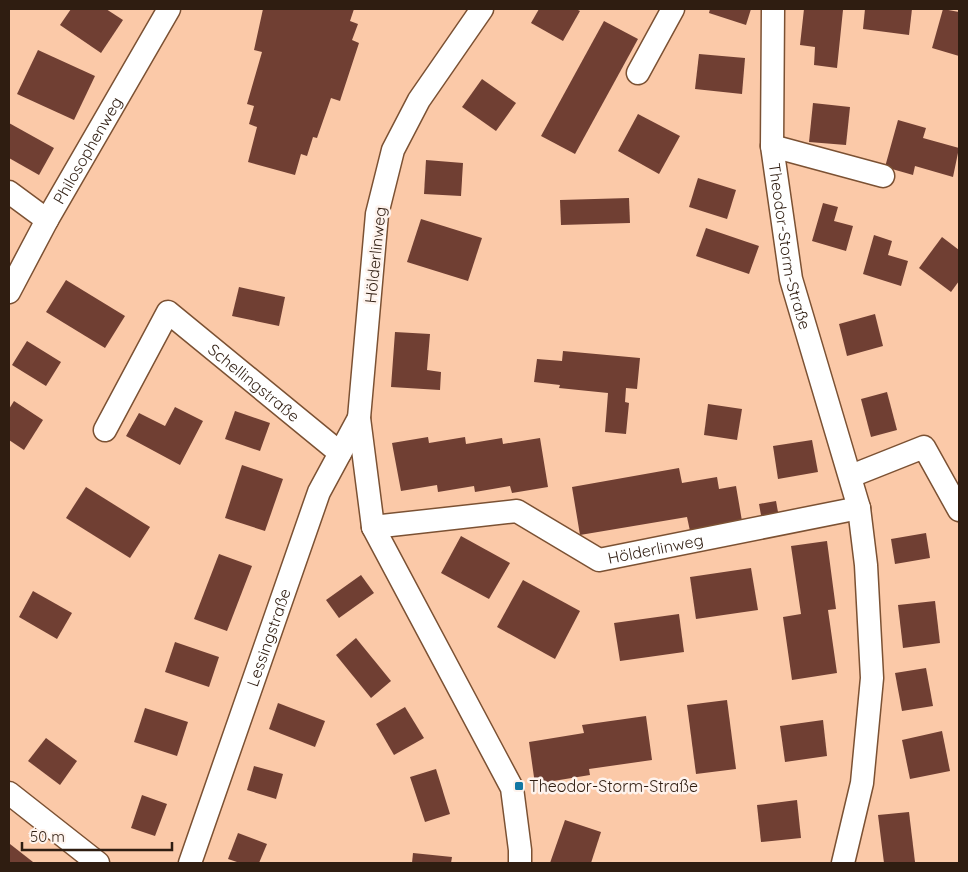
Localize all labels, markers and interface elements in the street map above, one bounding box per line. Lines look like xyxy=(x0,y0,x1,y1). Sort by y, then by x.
street label: Philosophenweg xyxy=(49,93,126,207)
street label: Theodor-Storm-Straße xyxy=(765,162,815,332)
street label: Hölderlinweg xyxy=(360,206,390,304)
street label: Schellingstraße xyxy=(204,339,304,426)
street label: Hölderlinweg xyxy=(606,529,705,568)
street label: Lessingstraße xyxy=(242,586,295,689)
place label: Theodor-Storm-Straße xyxy=(529,776,698,796)
marker: Theodor-Storm-Straße xyxy=(513,780,525,792)
scale bar xyxy=(22,820,172,852)
text: 50 m xyxy=(30,827,65,846)

